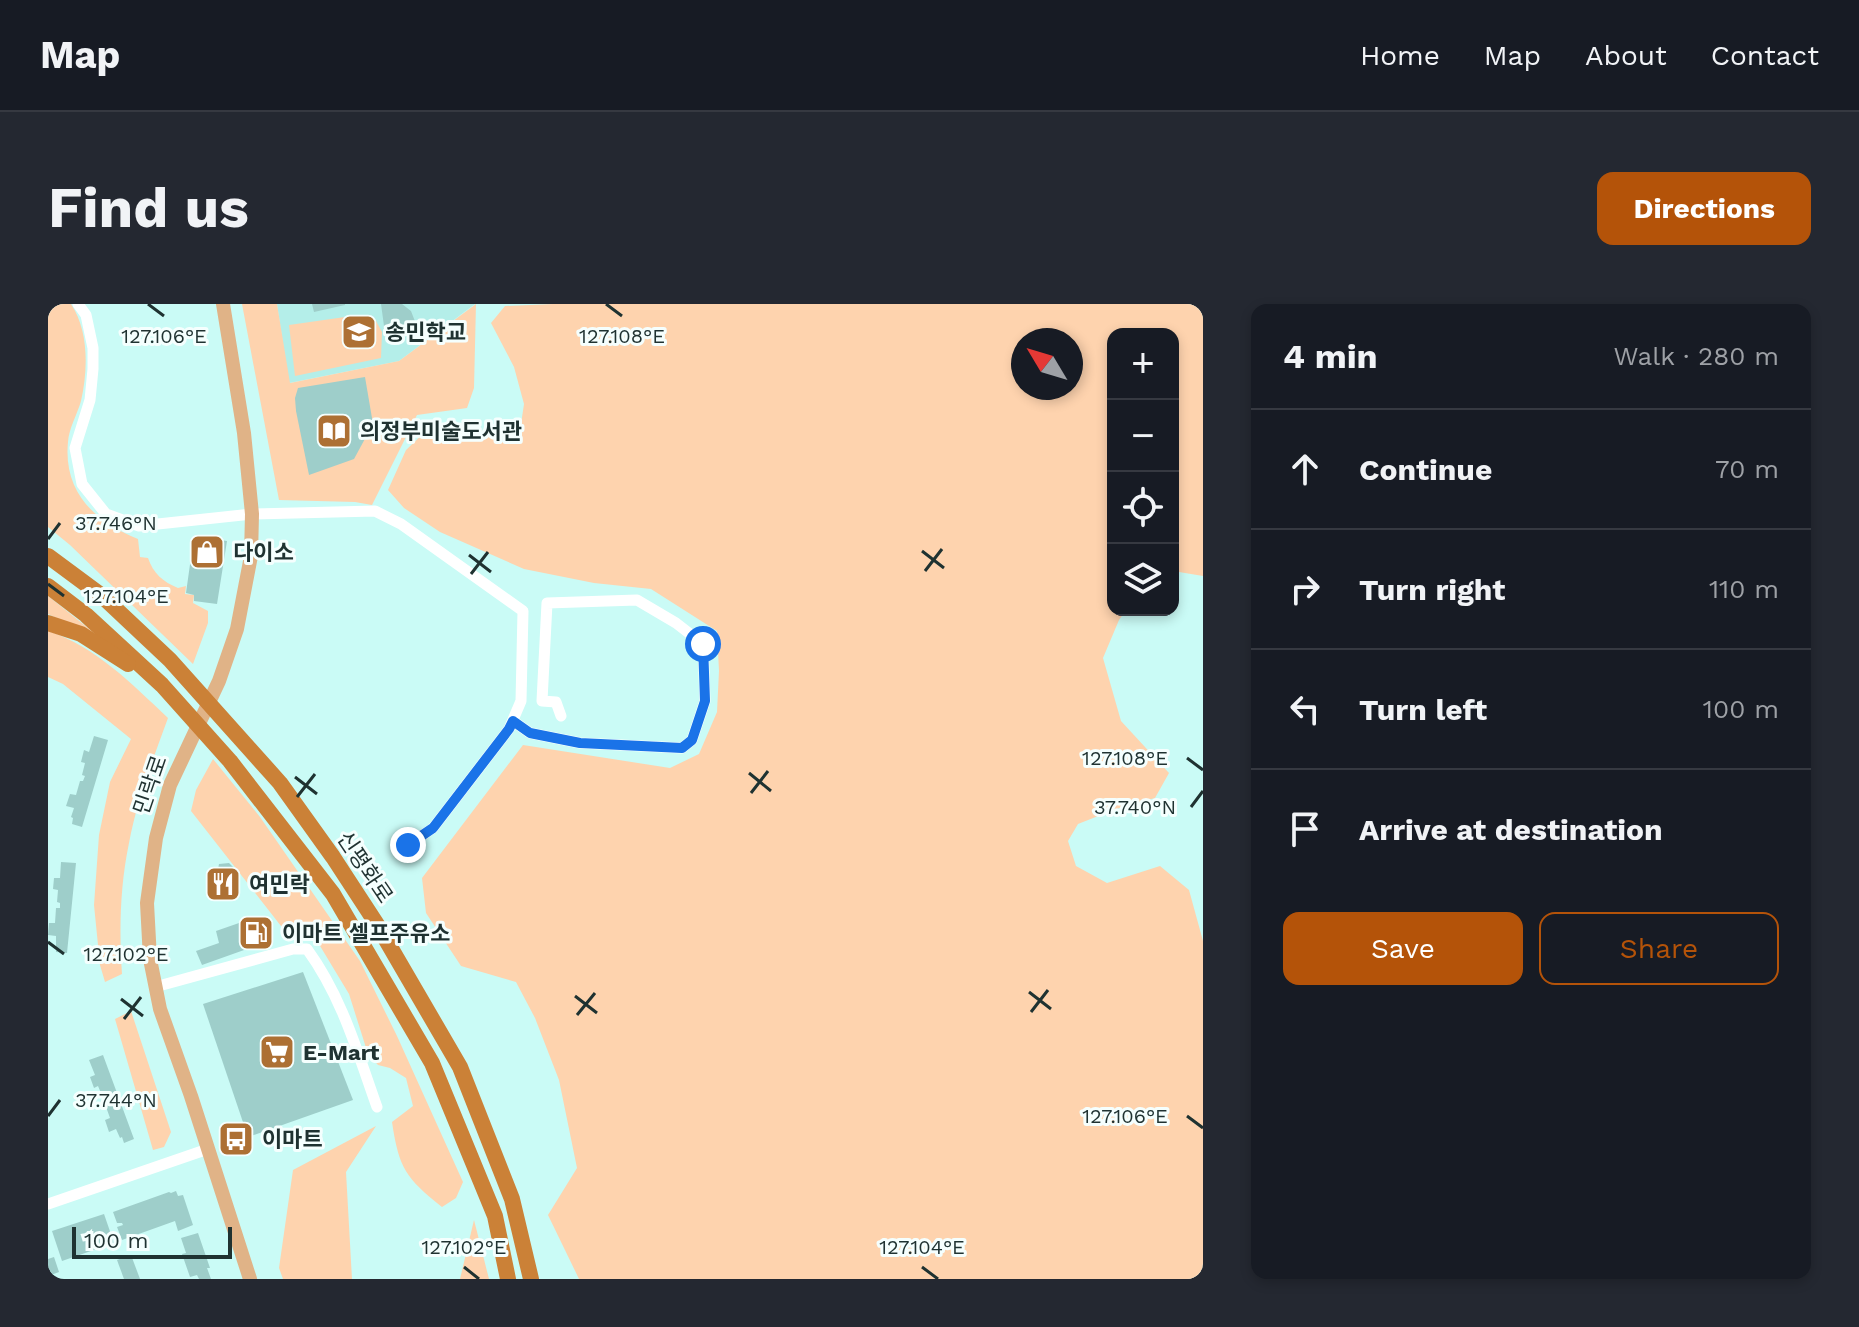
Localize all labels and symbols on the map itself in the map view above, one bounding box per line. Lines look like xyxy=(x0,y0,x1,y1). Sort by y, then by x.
school or university icon: 송민학교 xyxy=(340,313,378,351)
place label: 송민학교 xyxy=(385,320,466,345)
text: 127.106°E xyxy=(121,324,207,348)
text: 127.108°E xyxy=(579,324,665,348)
north arrow xyxy=(1011,328,1083,400)
library icon: 의정부미술도서관 xyxy=(315,412,353,450)
place label: 의정부미술도서관 xyxy=(360,419,522,444)
text: 37.746°N xyxy=(75,511,157,535)
shop icon: 다이소 xyxy=(188,533,226,571)
place label: 다이소 xyxy=(233,540,294,565)
text: 127.104°E xyxy=(83,584,169,608)
route start xyxy=(685,626,721,662)
text: 127.108°E xyxy=(1082,746,1168,770)
street label: 민락로 xyxy=(128,752,172,818)
text: 37.740°N xyxy=(1094,795,1176,819)
street label: 신평화로 xyxy=(332,826,398,908)
route end xyxy=(390,827,426,863)
restaurant icon: 여민락 xyxy=(204,865,242,903)
place label: 여민락 xyxy=(249,872,310,897)
fuel station icon: 이마트 셀프주유소 xyxy=(237,914,275,952)
place label: 이마트 셀프주유소 xyxy=(282,921,450,946)
text: 127.102°E xyxy=(83,942,169,966)
supermarket icon: E-Mart xyxy=(258,1033,296,1071)
place label: E-Mart xyxy=(303,1040,380,1065)
text: 37.744°N xyxy=(75,1088,157,1112)
text: 127.106°E xyxy=(1082,1104,1168,1128)
bus stop icon: 이마트 xyxy=(217,1120,255,1158)
place label: 이마트 xyxy=(262,1127,323,1152)
scale bar xyxy=(72,1223,232,1259)
text: 127.102°E xyxy=(421,1235,507,1259)
text: 127.104°E xyxy=(879,1235,965,1259)

